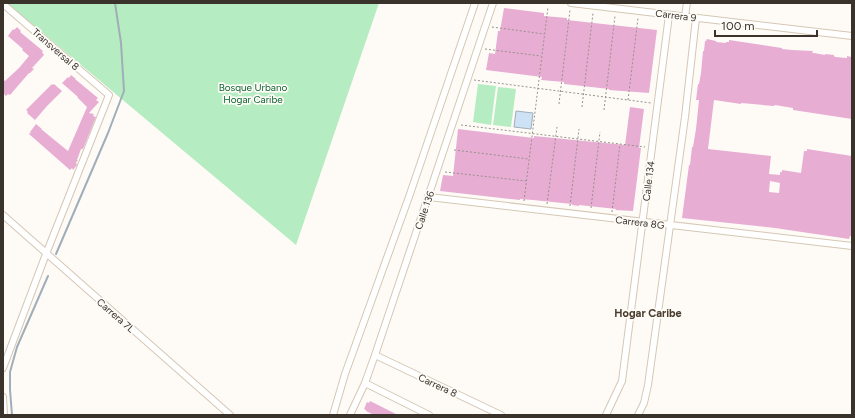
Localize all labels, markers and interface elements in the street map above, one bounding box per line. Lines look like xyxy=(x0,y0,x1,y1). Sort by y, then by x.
street label: Carrera 9 xyxy=(655,7,697,24)
scale bar xyxy=(715,12,817,38)
text: 100 m xyxy=(721,19,755,33)
street label: Transversal 8 xyxy=(29,25,82,73)
park label: Bosque Urbano Hogar Caribe xyxy=(219,81,288,106)
street label: Calle 134 xyxy=(640,160,657,202)
street label: Calle 136 xyxy=(412,189,437,231)
street label: Carrera 8G xyxy=(615,213,666,232)
street label: Carrera 7L xyxy=(94,295,138,336)
district label: Hogar Caribe xyxy=(614,307,682,320)
street label: Carrera 8 xyxy=(416,371,459,400)

